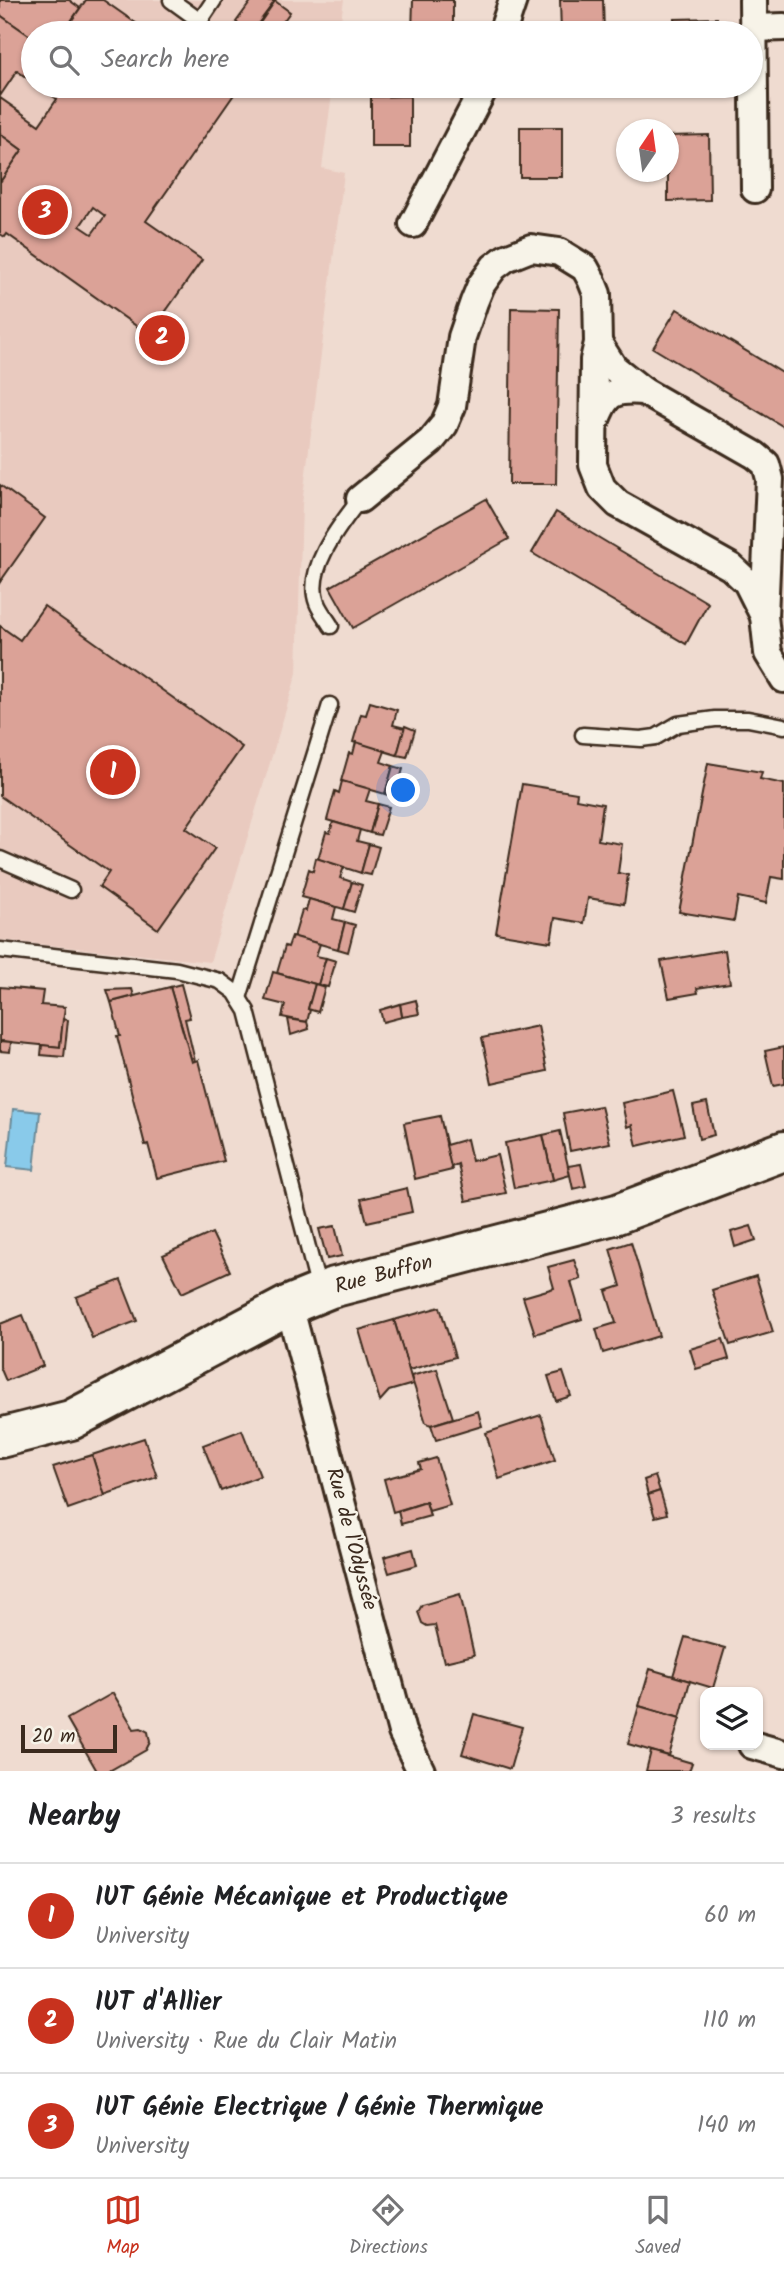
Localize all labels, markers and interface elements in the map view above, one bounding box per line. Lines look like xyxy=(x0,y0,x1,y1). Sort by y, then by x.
search box xyxy=(21,21,763,98)
text: Search here xyxy=(101,39,229,81)
icon: search xyxy=(45,41,83,79)
north arrow xyxy=(616,119,679,182)
pin: 3 xyxy=(22,186,68,238)
pin: 2 xyxy=(139,312,185,364)
pin: 1 xyxy=(90,746,136,798)
your location xyxy=(386,773,420,807)
street label: Rue Buffon xyxy=(331,1246,437,1304)
street label: Rue de l'Odyssée xyxy=(316,1464,386,1615)
map controls xyxy=(700,1687,763,1750)
button: layers xyxy=(700,1687,763,1750)
scale bar xyxy=(21,1722,117,1754)
text: 20 m xyxy=(32,1722,75,1752)
text: Nearby xyxy=(28,1793,120,1841)
text: 3 results xyxy=(670,1799,756,1835)
text: IUT Génie Mécanique et Productique xyxy=(95,1877,508,1919)
text: 1 xyxy=(48,1898,54,1934)
text: 60 m xyxy=(704,1898,756,1934)
text: University xyxy=(95,1919,189,1955)
text: IUT d'Allier xyxy=(95,1982,221,2024)
text: 2 xyxy=(44,2003,58,2039)
text: 110 m xyxy=(703,2003,756,2039)
text: University · Rue du Clair Matin xyxy=(95,2024,397,2060)
text: IUT Génie Electrique / Génie Thermique xyxy=(95,2087,544,2129)
text: 3 xyxy=(45,2108,57,2144)
text: 140 m xyxy=(697,2108,756,2144)
text: University xyxy=(95,2129,189,2165)
tab: Map xyxy=(104,2191,142,2263)
tab: Directions xyxy=(349,2191,428,2263)
tab: Saved xyxy=(635,2191,680,2263)

